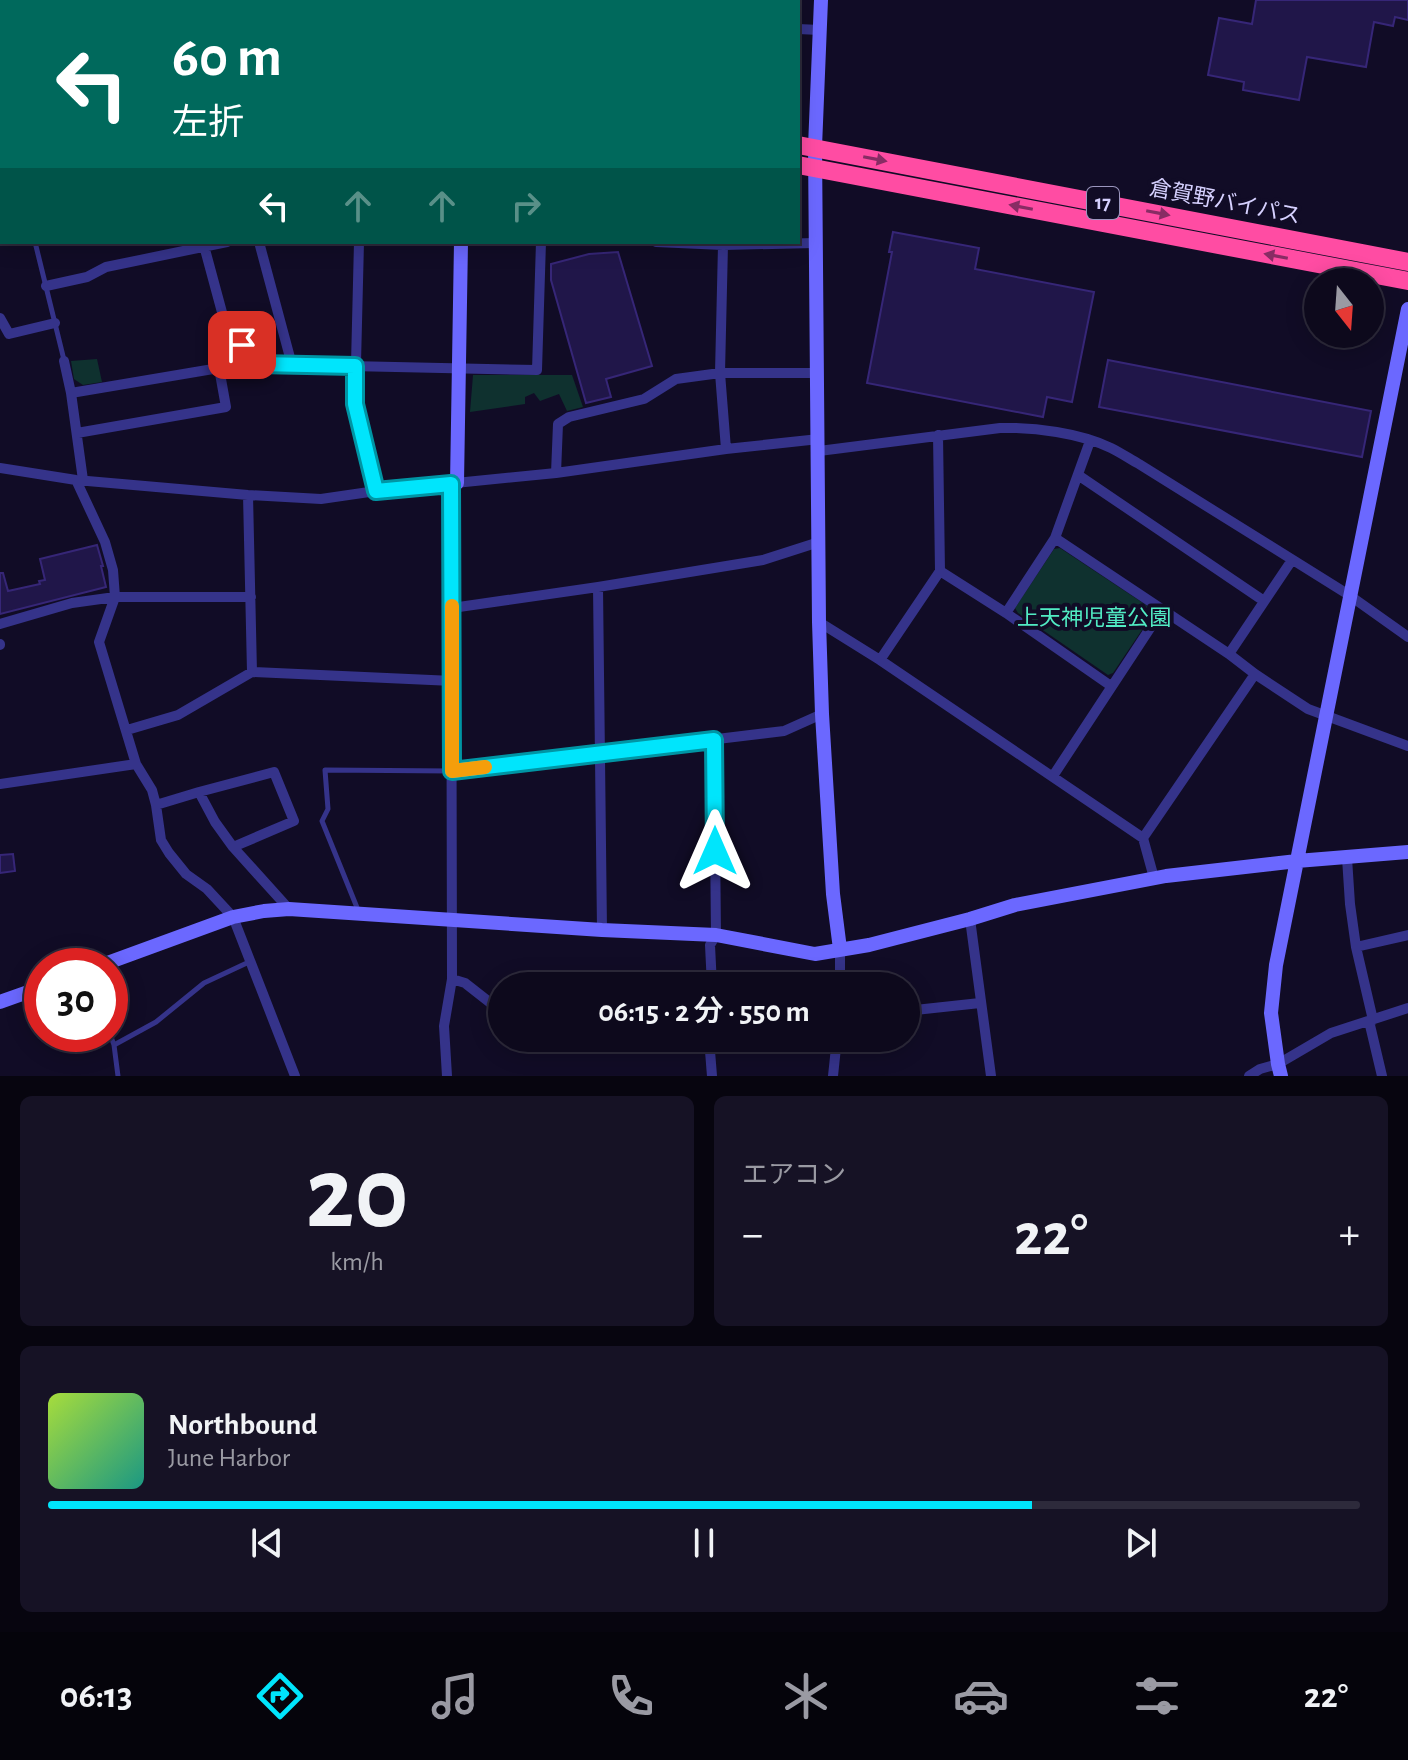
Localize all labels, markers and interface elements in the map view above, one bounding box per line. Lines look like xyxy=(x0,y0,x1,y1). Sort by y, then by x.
text: 60 m xyxy=(172,30,282,86)
icon: left xyxy=(40,32,144,136)
text: 左折 xyxy=(172,105,244,141)
one-way arrow xyxy=(863,153,888,165)
street label: 倉賀野バイパス xyxy=(1148,176,1303,227)
icon: left xyxy=(252,184,296,228)
icon: ahead xyxy=(336,184,380,228)
icon: ahead xyxy=(420,184,464,228)
icon: right xyxy=(504,184,548,228)
road number: 17 xyxy=(1087,187,1119,219)
one-way arrow xyxy=(1008,201,1033,213)
one-way arrow xyxy=(1145,208,1170,220)
one-way arrow xyxy=(1264,249,1289,261)
north arrow xyxy=(1304,268,1384,348)
map controls xyxy=(1304,268,1384,348)
pin xyxy=(208,311,276,379)
icon: arrive xyxy=(220,323,264,367)
park label: 上天神児童公園 xyxy=(1017,606,1171,629)
position arrow xyxy=(673,809,757,893)
speed limit sign: 30 xyxy=(24,948,128,1052)
text: 06:15 · 2 分 · 550 m xyxy=(598,997,810,1027)
text: 20 xyxy=(305,1143,409,1247)
text: エアコン xyxy=(742,1162,846,1188)
text: 22° xyxy=(1014,1206,1088,1266)
text: − xyxy=(742,1213,763,1257)
text: + xyxy=(1339,1213,1360,1257)
text: km/h xyxy=(330,1249,384,1275)
text: Northbound xyxy=(168,1410,317,1440)
text: June Harbor xyxy=(168,1445,290,1471)
icon: previous xyxy=(245,1521,289,1565)
icon: pause xyxy=(682,1521,726,1565)
icon: next xyxy=(1119,1521,1163,1565)
icon: directions xyxy=(252,1668,308,1724)
icon: music xyxy=(427,1668,483,1724)
icon: phone xyxy=(603,1668,659,1724)
icon: climate xyxy=(778,1668,834,1724)
icon: car xyxy=(953,1668,1009,1724)
icon: filters xyxy=(1129,1668,1185,1724)
text: 06:13 xyxy=(60,1678,133,1714)
text: 22° xyxy=(1304,1678,1348,1714)

